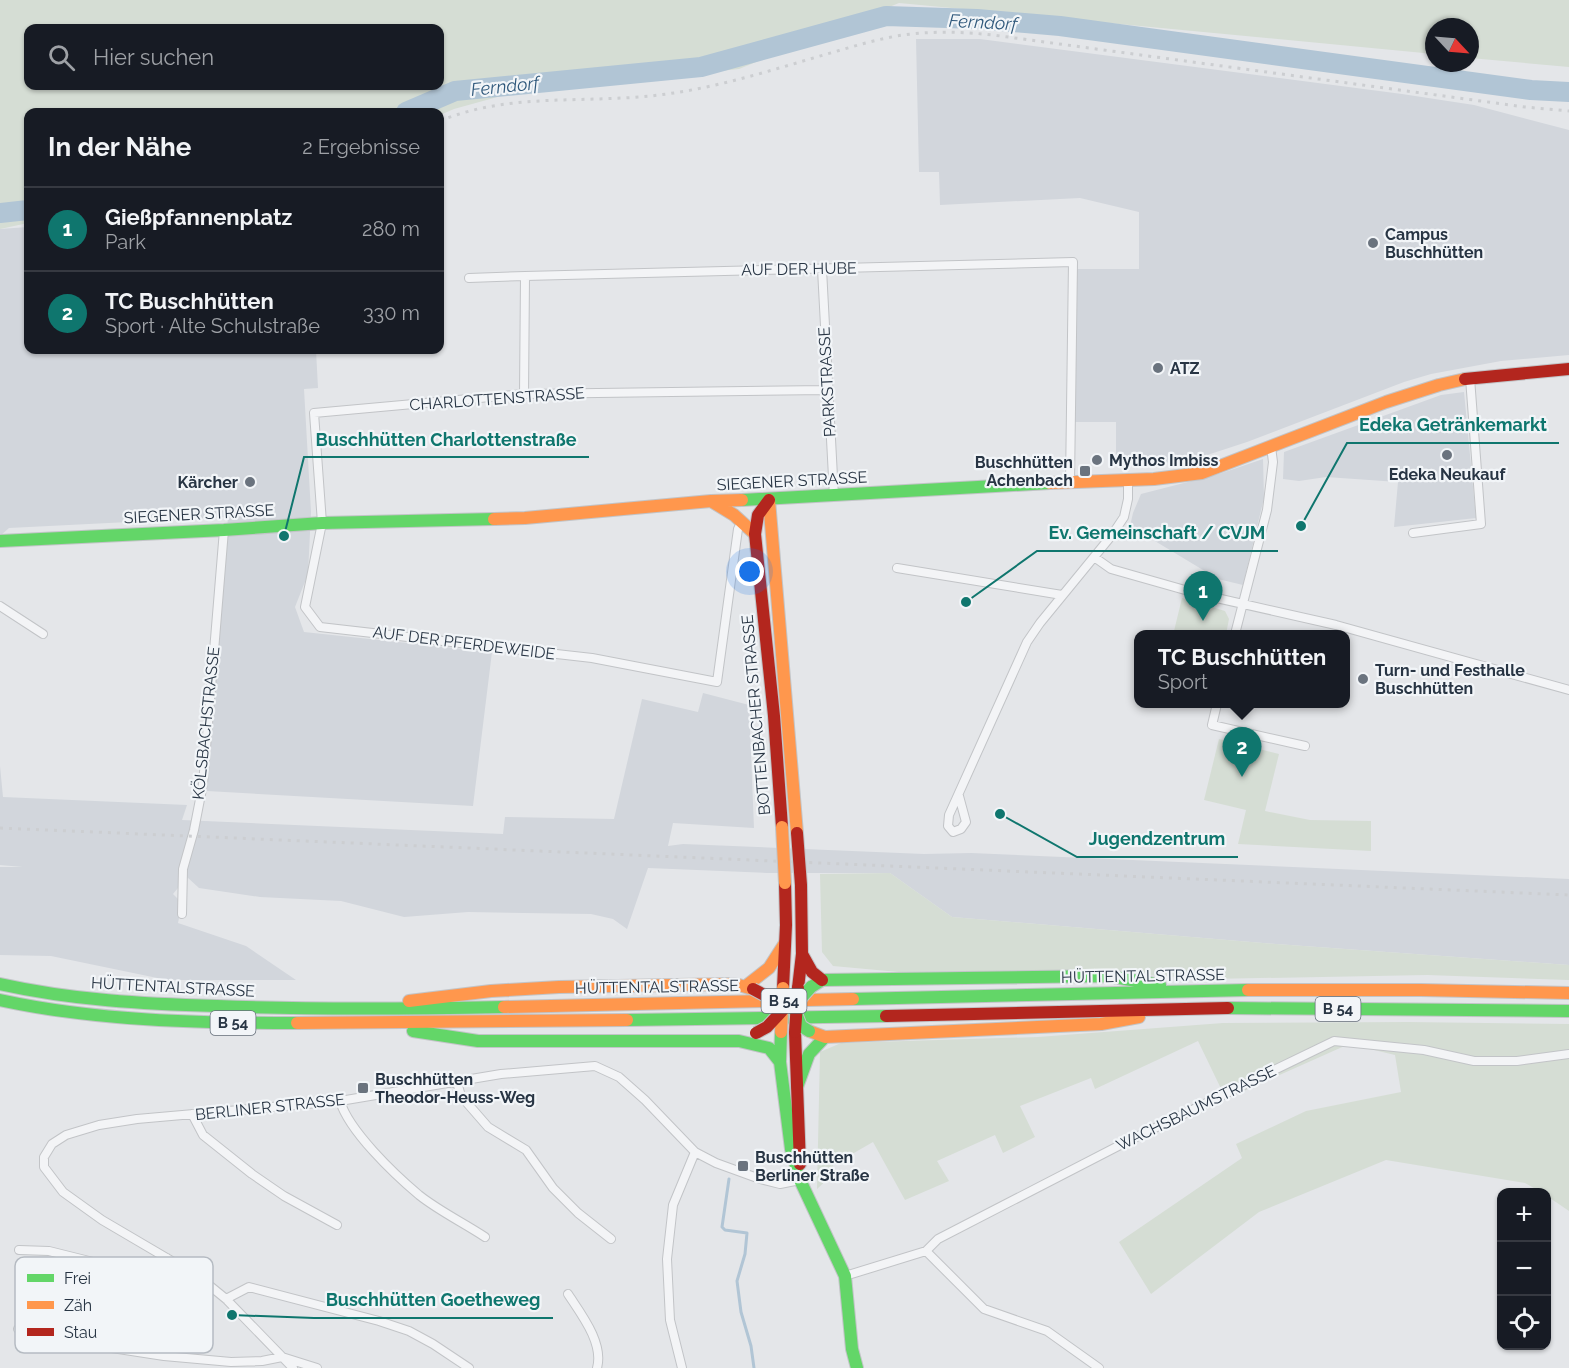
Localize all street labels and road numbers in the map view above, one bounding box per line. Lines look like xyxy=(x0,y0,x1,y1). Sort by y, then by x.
street label: AUF DER HUBE xyxy=(741,258,857,280)
street label: PARKSTRASSE xyxy=(815,326,839,438)
street label: CHARLOTTENSTRASSE xyxy=(409,383,586,415)
street label: SIEGENER STRASSE xyxy=(716,468,868,494)
street label: SIEGENER STRASSE xyxy=(123,501,275,527)
street label: BOTTENBACHER STRASSE xyxy=(738,614,774,816)
street label: AUF DER PFERDEWEIDE xyxy=(372,622,557,664)
street label: KÖLSBACHSTRASSE xyxy=(188,645,224,801)
street label: HÜTTENTALSTRASSE xyxy=(1061,964,1225,987)
street label: HÜTTENTALSTRASSE xyxy=(91,972,256,1001)
street label: HÜTTENTALSTRASSE xyxy=(575,975,739,998)
road number: B 54 xyxy=(762,989,806,1013)
road number: B 54 xyxy=(1316,997,1360,1021)
road number: B 54 xyxy=(210,1011,256,1035)
street label: WACHSBAUMSTRASSE xyxy=(1113,1061,1279,1155)
street label: BERLINER STRASSE xyxy=(194,1090,346,1124)

